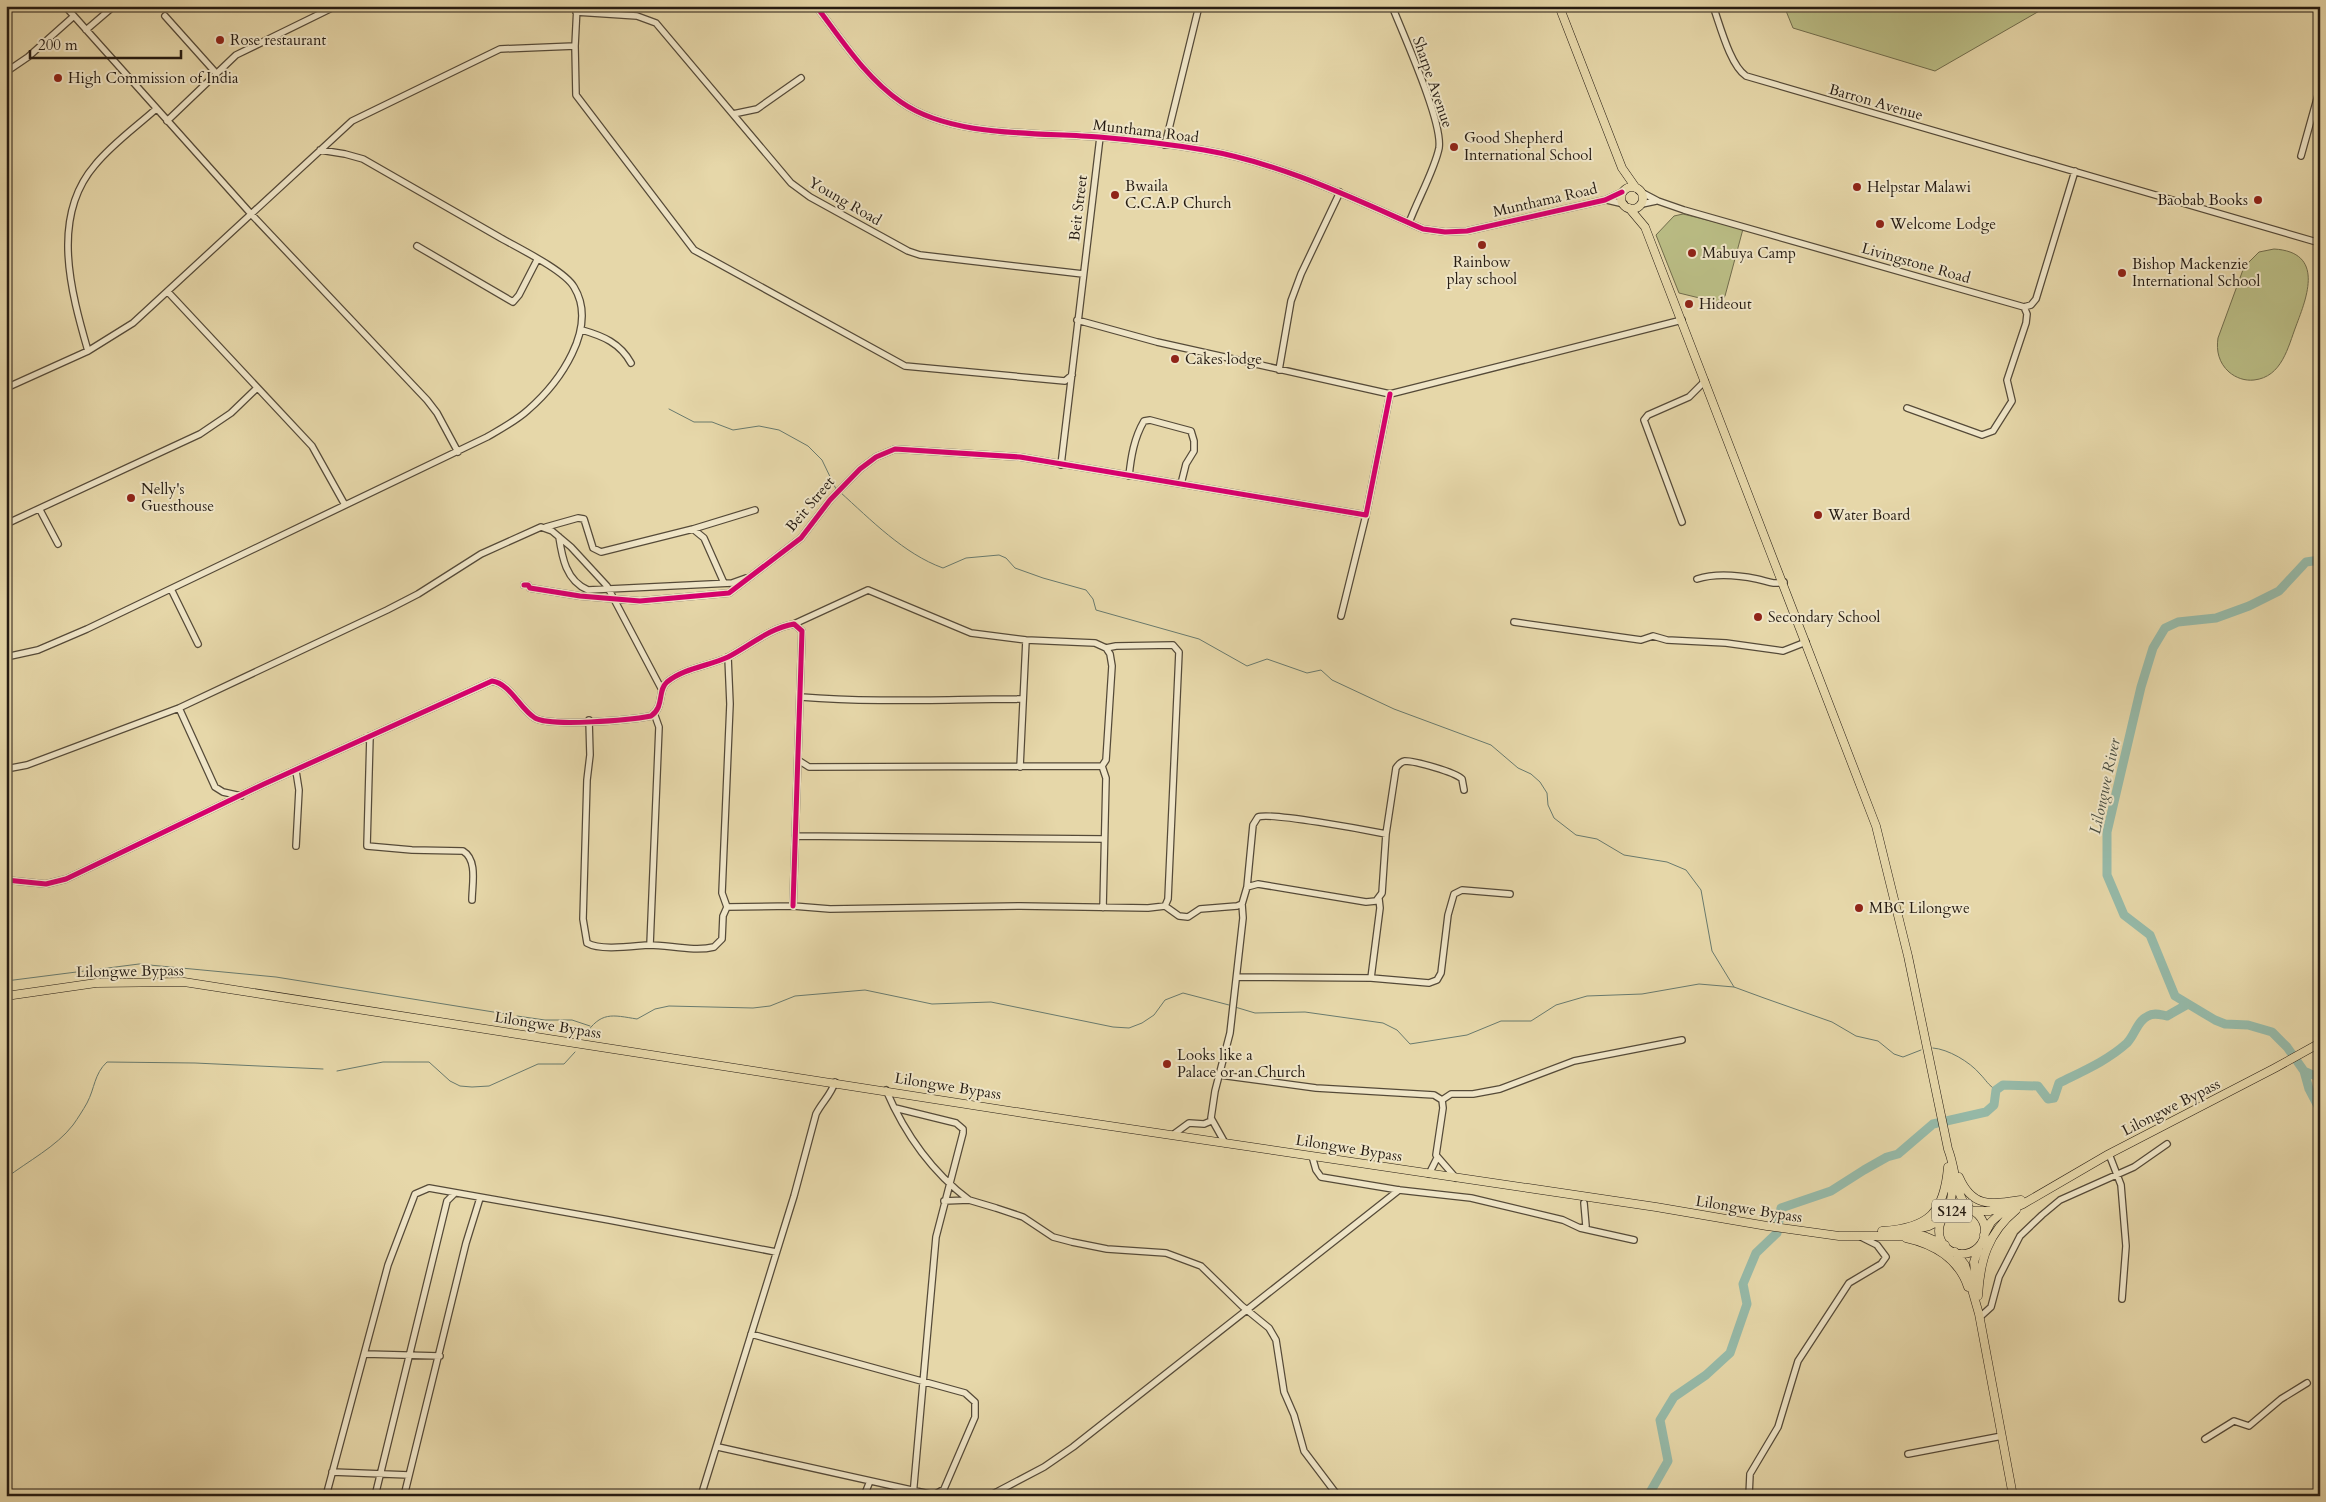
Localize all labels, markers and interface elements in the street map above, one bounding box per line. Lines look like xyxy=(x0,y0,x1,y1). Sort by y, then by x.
scale bar xyxy=(30,28,181,60)
place label: Rose restaurant xyxy=(230,30,327,50)
marker: Rose restaurant xyxy=(214,34,226,46)
street label: Sharpe Avenue xyxy=(1408,34,1458,130)
text: 200 m xyxy=(38,35,78,55)
place label: High Commission of India xyxy=(68,68,239,88)
marker: High Commission of India xyxy=(52,72,64,84)
street label: Barron Avenue xyxy=(1827,79,1926,125)
street label: Munthama Road xyxy=(1092,115,1200,147)
place label: Good Shepherd International School xyxy=(1464,128,1592,165)
marker: Good Shepherd International School xyxy=(1448,141,1460,153)
street label: Young Road xyxy=(805,172,885,230)
street label: Beit Street xyxy=(1064,174,1092,242)
place label: Bwaila C.C.A.P Church xyxy=(1125,176,1232,213)
place label: Helpstar Malawi xyxy=(1867,177,1971,197)
street label: Munthama Road xyxy=(1491,178,1599,222)
marker: Helpstar Malawi xyxy=(1851,181,1863,193)
marker: Bwaila C.C.A.P Church xyxy=(1109,189,1121,201)
place label: Baobab Books xyxy=(2157,190,2248,210)
marker: Baobab Books xyxy=(2252,194,2264,206)
place label: Welcome Lodge xyxy=(1889,214,1996,234)
marker: Welcome Lodge xyxy=(1874,218,1886,230)
street label: Livingstone Road xyxy=(1859,238,1973,288)
marker: Rainbow play school xyxy=(1476,239,1488,251)
place label: Mabuya Camp xyxy=(1702,243,1796,263)
marker: Mabuya Camp xyxy=(1686,247,1698,259)
place label: Rainbow play school xyxy=(1447,252,1517,289)
place label: Bishop Mackenzie International School xyxy=(2132,254,2260,291)
marker: Bishop Mackenzie International School xyxy=(2116,267,2128,279)
place label: Hideout xyxy=(1699,294,1752,314)
marker: Hideout xyxy=(1683,298,1695,310)
place label: Cakes lodge xyxy=(1185,349,1262,369)
marker: Cakes lodge xyxy=(1169,353,1181,365)
street label: Beit Street xyxy=(781,472,839,536)
place label: Nelly's Guesthouse xyxy=(141,479,214,516)
marker: Nelly's Guesthouse xyxy=(125,492,137,504)
place label: Water Board xyxy=(1827,505,1910,525)
marker: Water Board xyxy=(1812,509,1824,521)
place label: Secondary School xyxy=(1768,607,1880,627)
marker: Secondary School xyxy=(1752,611,1764,623)
water label: Lilongwe River xyxy=(2084,736,2126,836)
place label: MBC Lilongwe xyxy=(1869,898,1970,918)
marker: MBC Lilongwe xyxy=(1853,902,1865,914)
street label: Lilongwe Bypass xyxy=(76,960,184,982)
street label: Lilongwe Bypass xyxy=(493,1007,603,1043)
place label: Looks like a Palace or an Church xyxy=(1177,1045,1306,1082)
marker: Looks like a Palace or an Church xyxy=(1161,1058,1173,1070)
street label: Lilongwe Bypass xyxy=(893,1068,1003,1104)
street label: Lilongwe Bypass xyxy=(2119,1074,2223,1140)
street label: Lilongwe Bypass xyxy=(1294,1130,1404,1166)
street label: Lilongwe Bypass xyxy=(1694,1191,1804,1227)
road number: S124 xyxy=(1932,1200,1972,1222)

